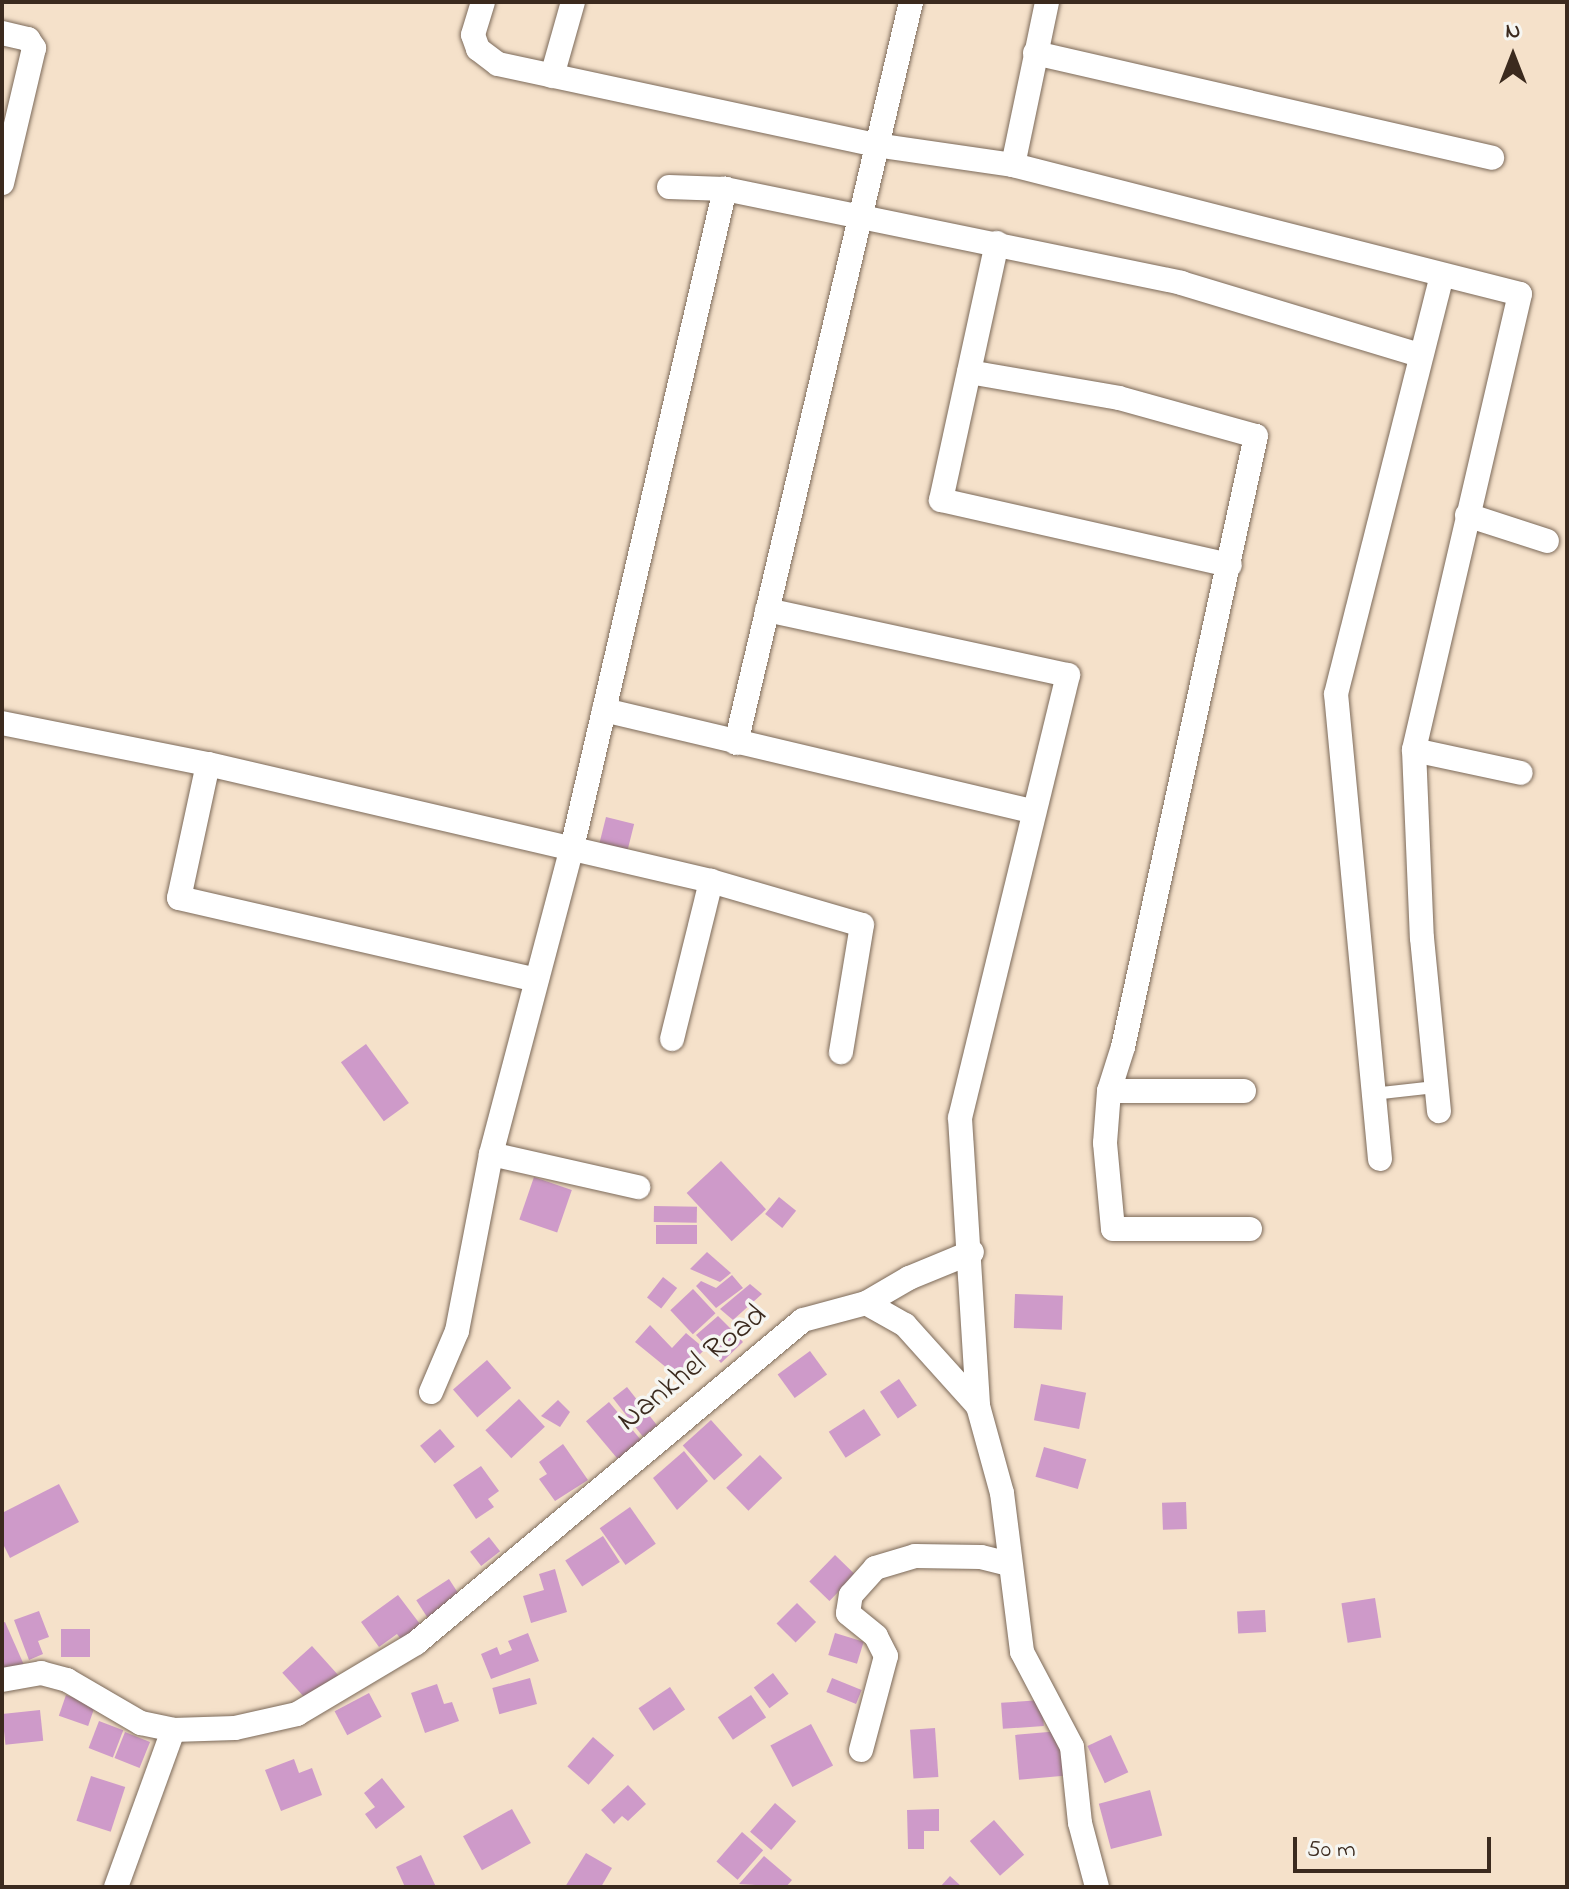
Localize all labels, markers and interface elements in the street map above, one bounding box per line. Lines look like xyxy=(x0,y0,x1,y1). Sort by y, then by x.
north arrow xyxy=(1473,16,1553,96)
text: N xyxy=(1506,16,1520,48)
street label: Nankhel Road xyxy=(611,1297,775,1441)
scale bar xyxy=(1297,1821,1495,1871)
text: 50 m xyxy=(1307,1833,1356,1868)

